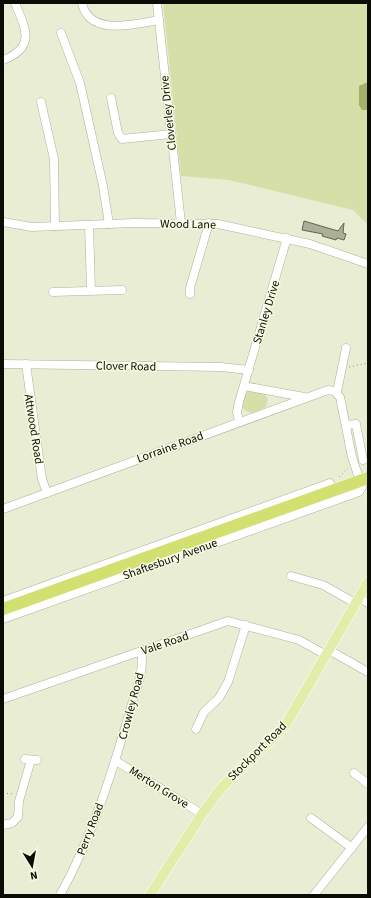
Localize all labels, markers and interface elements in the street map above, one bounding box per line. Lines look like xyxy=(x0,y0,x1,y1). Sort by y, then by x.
street label: Cloverley Drive xyxy=(156,75,181,151)
street label: Wood Lane xyxy=(160,216,216,233)
street label: Stanley Drive xyxy=(249,278,284,346)
street label: Clover Road xyxy=(96,357,156,376)
street label: Attwood Road xyxy=(20,393,47,465)
street label: Lorraine Road xyxy=(134,428,206,467)
street label: Shaftesbury Avenue xyxy=(120,534,220,584)
street label: Vale Road xyxy=(139,627,191,660)
street label: Crowley Road xyxy=(114,671,149,742)
street label: Stockport Road xyxy=(224,718,291,785)
street label: Merton Grove xyxy=(126,762,192,813)
street label: Perry Road xyxy=(73,801,108,858)
north arrow xyxy=(12,846,52,886)
text: N xyxy=(29,867,39,883)

